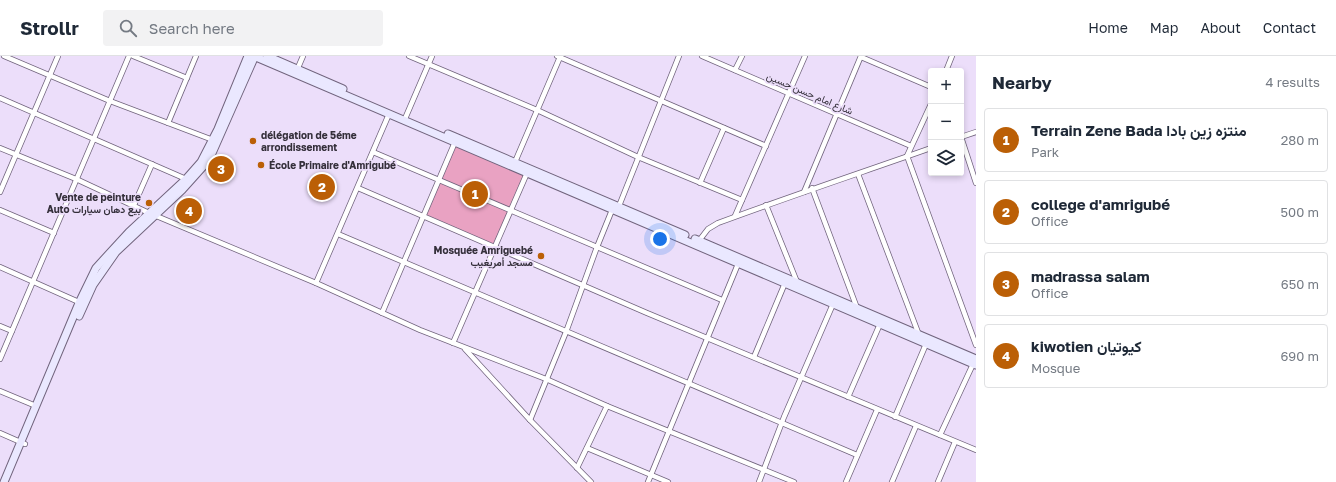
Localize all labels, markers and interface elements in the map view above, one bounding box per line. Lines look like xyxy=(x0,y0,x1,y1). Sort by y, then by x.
search box xyxy=(103,10,383,46)
text: Strollr xyxy=(20,16,79,39)
icon: search xyxy=(117,17,139,39)
text: Search here xyxy=(149,19,235,37)
text: Home xyxy=(1088,19,1128,36)
text: Map xyxy=(1150,19,1178,36)
text: About xyxy=(1200,19,1241,36)
text: Contact xyxy=(1263,19,1316,36)
map controls xyxy=(928,68,964,176)
button: + xyxy=(928,68,964,104)
street label: شارع امام حسن حسين xyxy=(765,69,855,118)
text: Nearby xyxy=(992,72,1052,93)
text: 4 results xyxy=(1266,74,1320,90)
button: − xyxy=(928,104,964,140)
text: Terrain Zene Bada منتزه زين بادا xyxy=(1031,121,1247,139)
place label: délégation de 5éme arrondissement xyxy=(261,129,357,153)
text: 1 xyxy=(1003,132,1009,148)
text: 280 m xyxy=(1281,132,1319,148)
marker: délégation de 5éme arrondissement xyxy=(248,136,258,146)
button: layers xyxy=(928,140,964,176)
text: Park xyxy=(1031,144,1059,160)
pin: 3 xyxy=(208,154,234,184)
place label: École Primaire d'Amrigubé xyxy=(269,159,396,171)
marker: École Primaire d'Amrigubé xyxy=(256,160,266,170)
pin: 2 xyxy=(309,172,335,202)
pin: 1 xyxy=(462,179,488,209)
place label: Vente de peinture Auto بيع دهان سيارات xyxy=(47,191,141,217)
text: college d'amrigubé xyxy=(1031,195,1170,213)
pin: 4 xyxy=(176,196,202,226)
marker: Vente de peinture Auto بيع دهان سيارات xyxy=(144,198,154,208)
text: 2 xyxy=(1002,204,1010,220)
text: 500 m xyxy=(1281,204,1319,220)
text: Office xyxy=(1031,213,1068,229)
your location xyxy=(650,229,670,249)
place label: Mosquée Amriguebé مسجد أمريغيب xyxy=(434,244,534,269)
marker: Mosquée Amriguebé مسجد أمريغيب xyxy=(536,251,546,261)
text: madrassa salam xyxy=(1031,267,1150,285)
text: 3 xyxy=(1002,276,1010,292)
text: 650 m xyxy=(1281,276,1319,292)
text: Office xyxy=(1031,285,1068,301)
text: kiwotien كيوتيان xyxy=(1031,337,1142,355)
text: 4 xyxy=(1002,348,1010,364)
text: 690 m xyxy=(1280,348,1319,364)
text: Mosque xyxy=(1031,360,1080,376)

